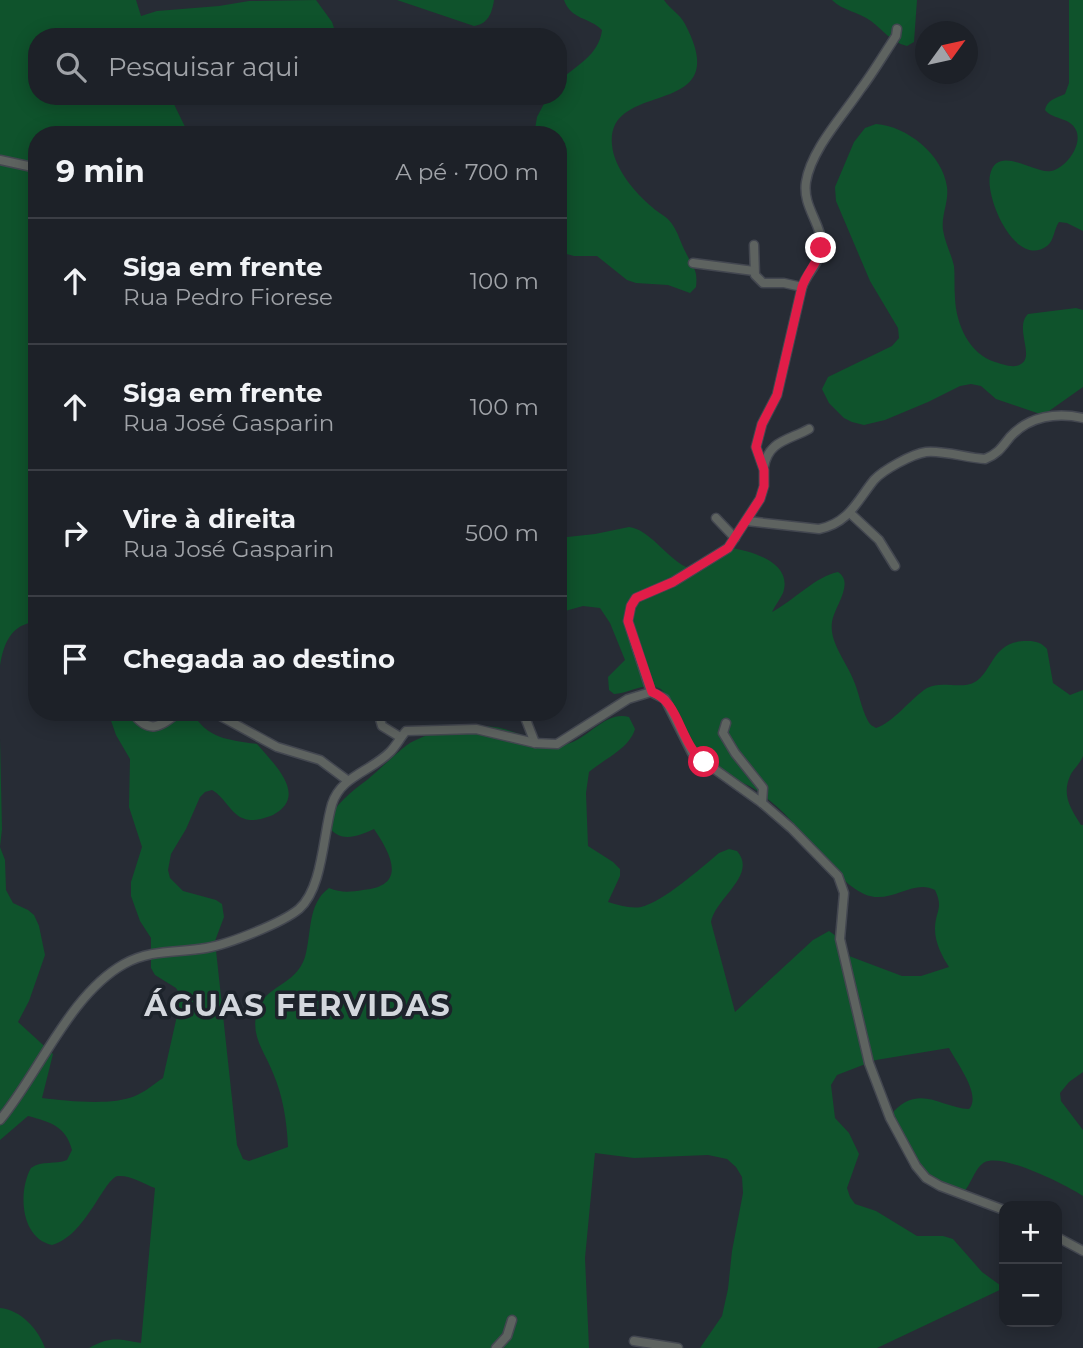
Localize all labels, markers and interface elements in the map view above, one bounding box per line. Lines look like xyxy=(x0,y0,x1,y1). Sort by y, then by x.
north arrow xyxy=(915,21,978,84)
search box xyxy=(28,28,567,105)
icon: search xyxy=(52,48,90,86)
text: Pesquisar aqui xyxy=(108,51,300,83)
text: 9 min xyxy=(56,153,145,190)
text: A pé · 700 m xyxy=(395,158,539,186)
route end xyxy=(805,232,836,263)
text: Siga em frente xyxy=(123,251,323,283)
icon: ahead xyxy=(56,262,94,300)
text: 100 m xyxy=(470,267,539,295)
text: Rua Pedro Fiorese xyxy=(123,283,333,311)
text: Siga em frente xyxy=(123,377,323,409)
icon: ahead xyxy=(56,388,94,426)
text: 100 m xyxy=(470,393,539,421)
text: Rua José Gasparin xyxy=(123,409,334,437)
text: Vire à direita xyxy=(123,503,296,535)
icon: right xyxy=(56,514,94,552)
text: 500 m xyxy=(465,519,539,547)
text: Rua José Gasparin xyxy=(123,535,334,563)
icon: arrive xyxy=(56,640,94,678)
text: Chegada ao destino xyxy=(123,643,395,675)
route start xyxy=(688,746,719,777)
district label: ÁGUAS FERVIDAS xyxy=(143,987,452,1024)
map controls xyxy=(999,1201,1062,1327)
button: + xyxy=(999,1201,1062,1264)
button: − xyxy=(999,1264,1062,1327)

